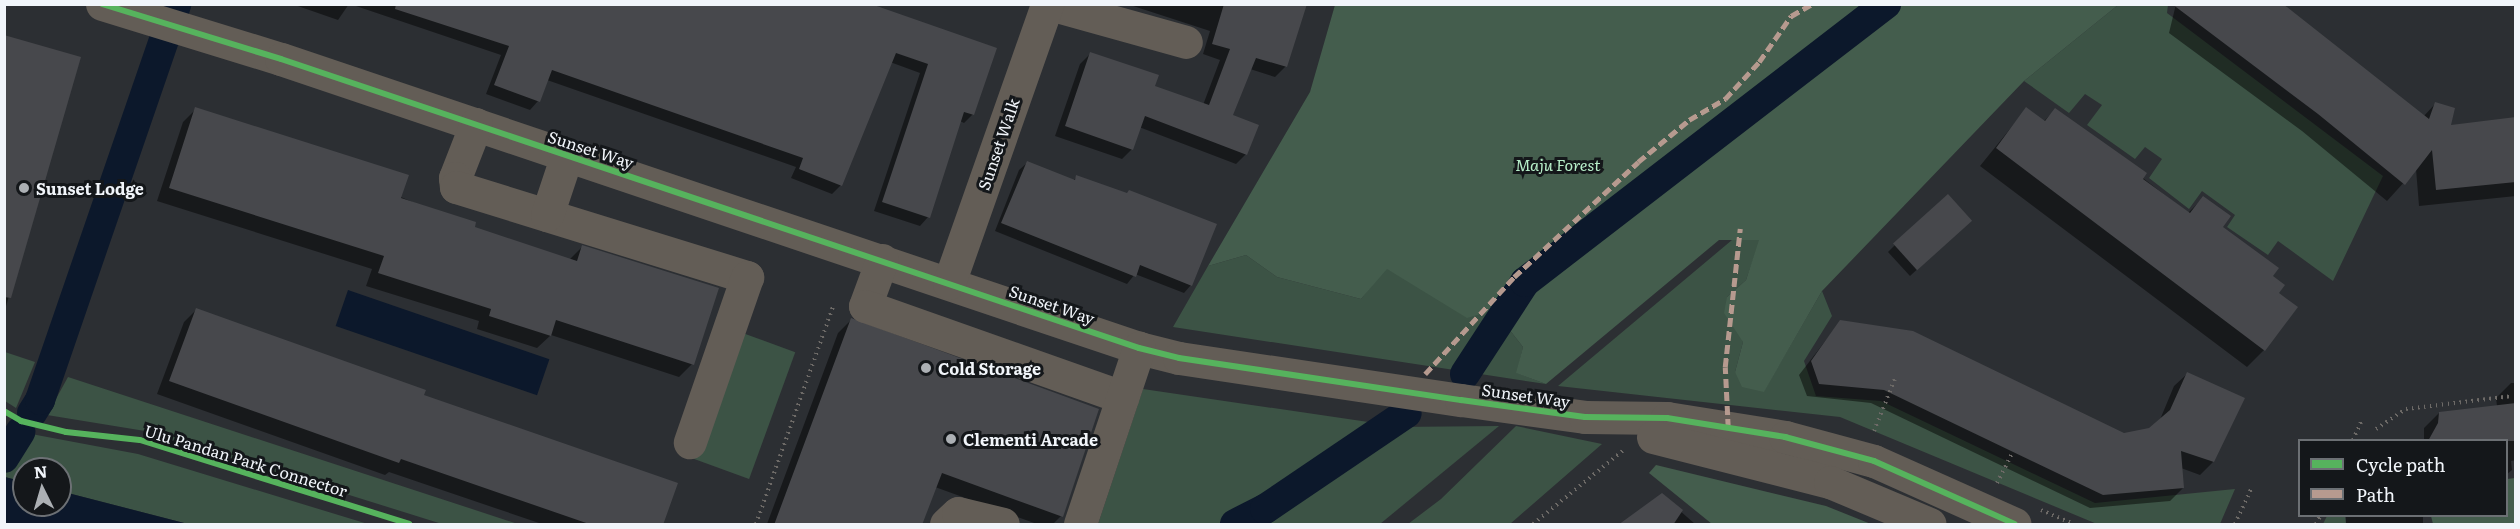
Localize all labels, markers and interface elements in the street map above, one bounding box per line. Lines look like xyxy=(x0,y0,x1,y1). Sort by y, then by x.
street label: Sunset Walk xyxy=(973,96,1023,192)
street label: Sunset Way xyxy=(546,126,636,172)
park label: Maju Forest xyxy=(1515,154,1601,174)
place label: Sunset Lodge xyxy=(36,178,144,198)
marker: Sunset Lodge xyxy=(17,181,31,195)
street label: Sunset Way xyxy=(1007,280,1097,328)
place label: Cold Storage xyxy=(938,358,1041,378)
marker: Cold Storage xyxy=(919,361,933,375)
street label: Sunset Way xyxy=(1481,379,1571,411)
street label: Ulu Pandan Park Connector xyxy=(142,420,350,500)
place label: Clementi Arcade xyxy=(963,429,1098,449)
marker: Clementi Arcade xyxy=(944,432,958,446)
legend xyxy=(2298,439,2508,517)
text: Cycle path xyxy=(2356,451,2445,478)
north arrow xyxy=(12,457,72,517)
text: N xyxy=(33,459,48,484)
text: Path xyxy=(2356,481,2395,508)

